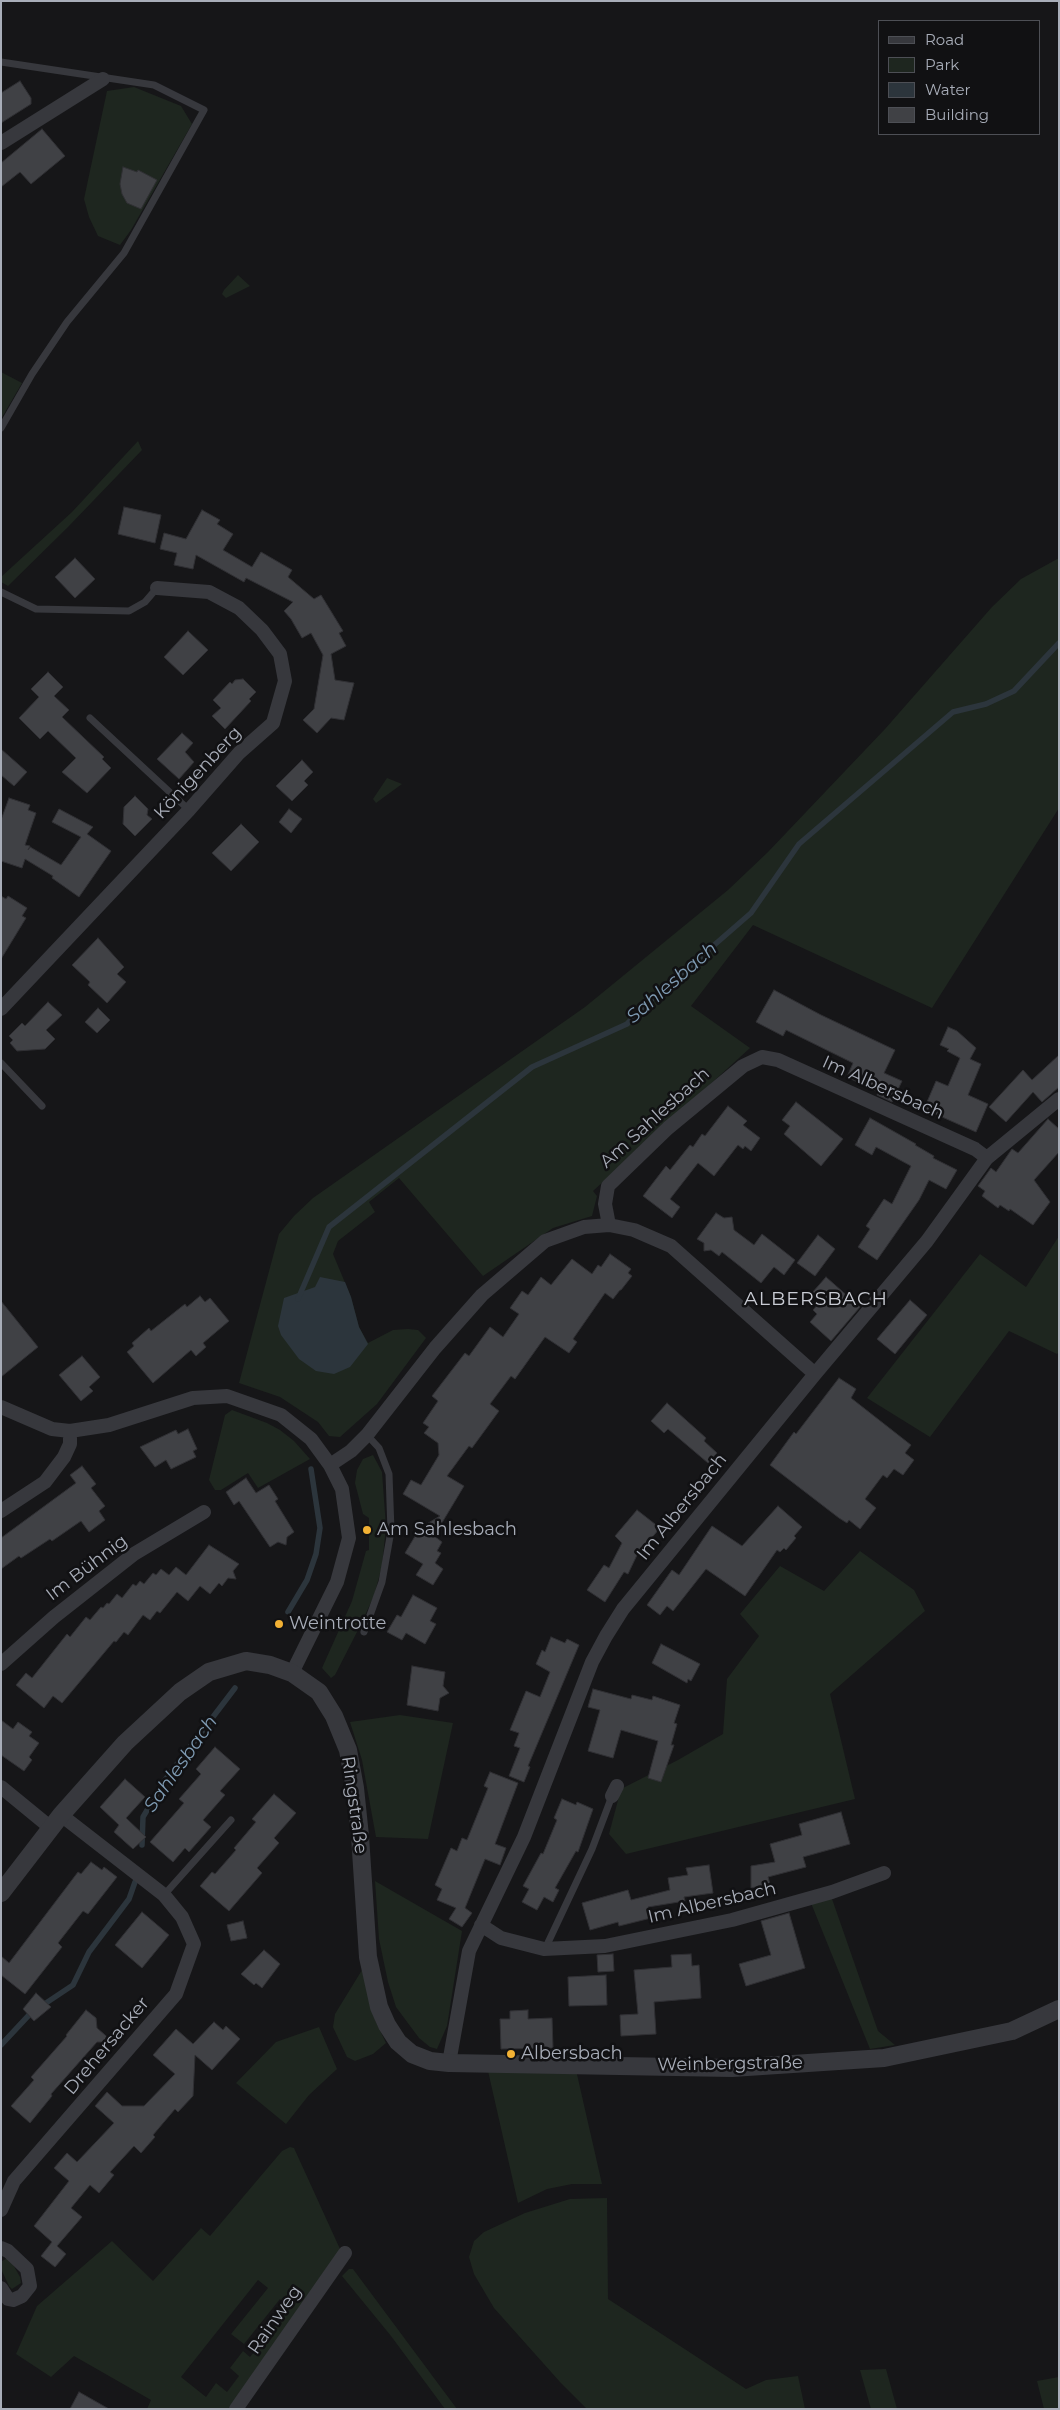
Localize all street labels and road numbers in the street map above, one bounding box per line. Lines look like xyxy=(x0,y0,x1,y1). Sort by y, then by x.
street label: Königenberg xyxy=(150,722,246,824)
street label: Im Albersbach xyxy=(819,1052,947,1124)
street label: Am Sahlesbach xyxy=(596,1063,714,1173)
street label: Im Albersbach xyxy=(632,1449,732,1565)
street label: Im Bühnig xyxy=(42,1530,132,1606)
street label: Ringstraße xyxy=(336,1755,372,1855)
street label: Im Albersbach xyxy=(646,1878,778,1928)
street label: Drehersacker xyxy=(60,1993,154,2099)
street label: Weinbergstraße xyxy=(657,2052,803,2076)
street label: Rainweg xyxy=(243,2281,307,2359)

